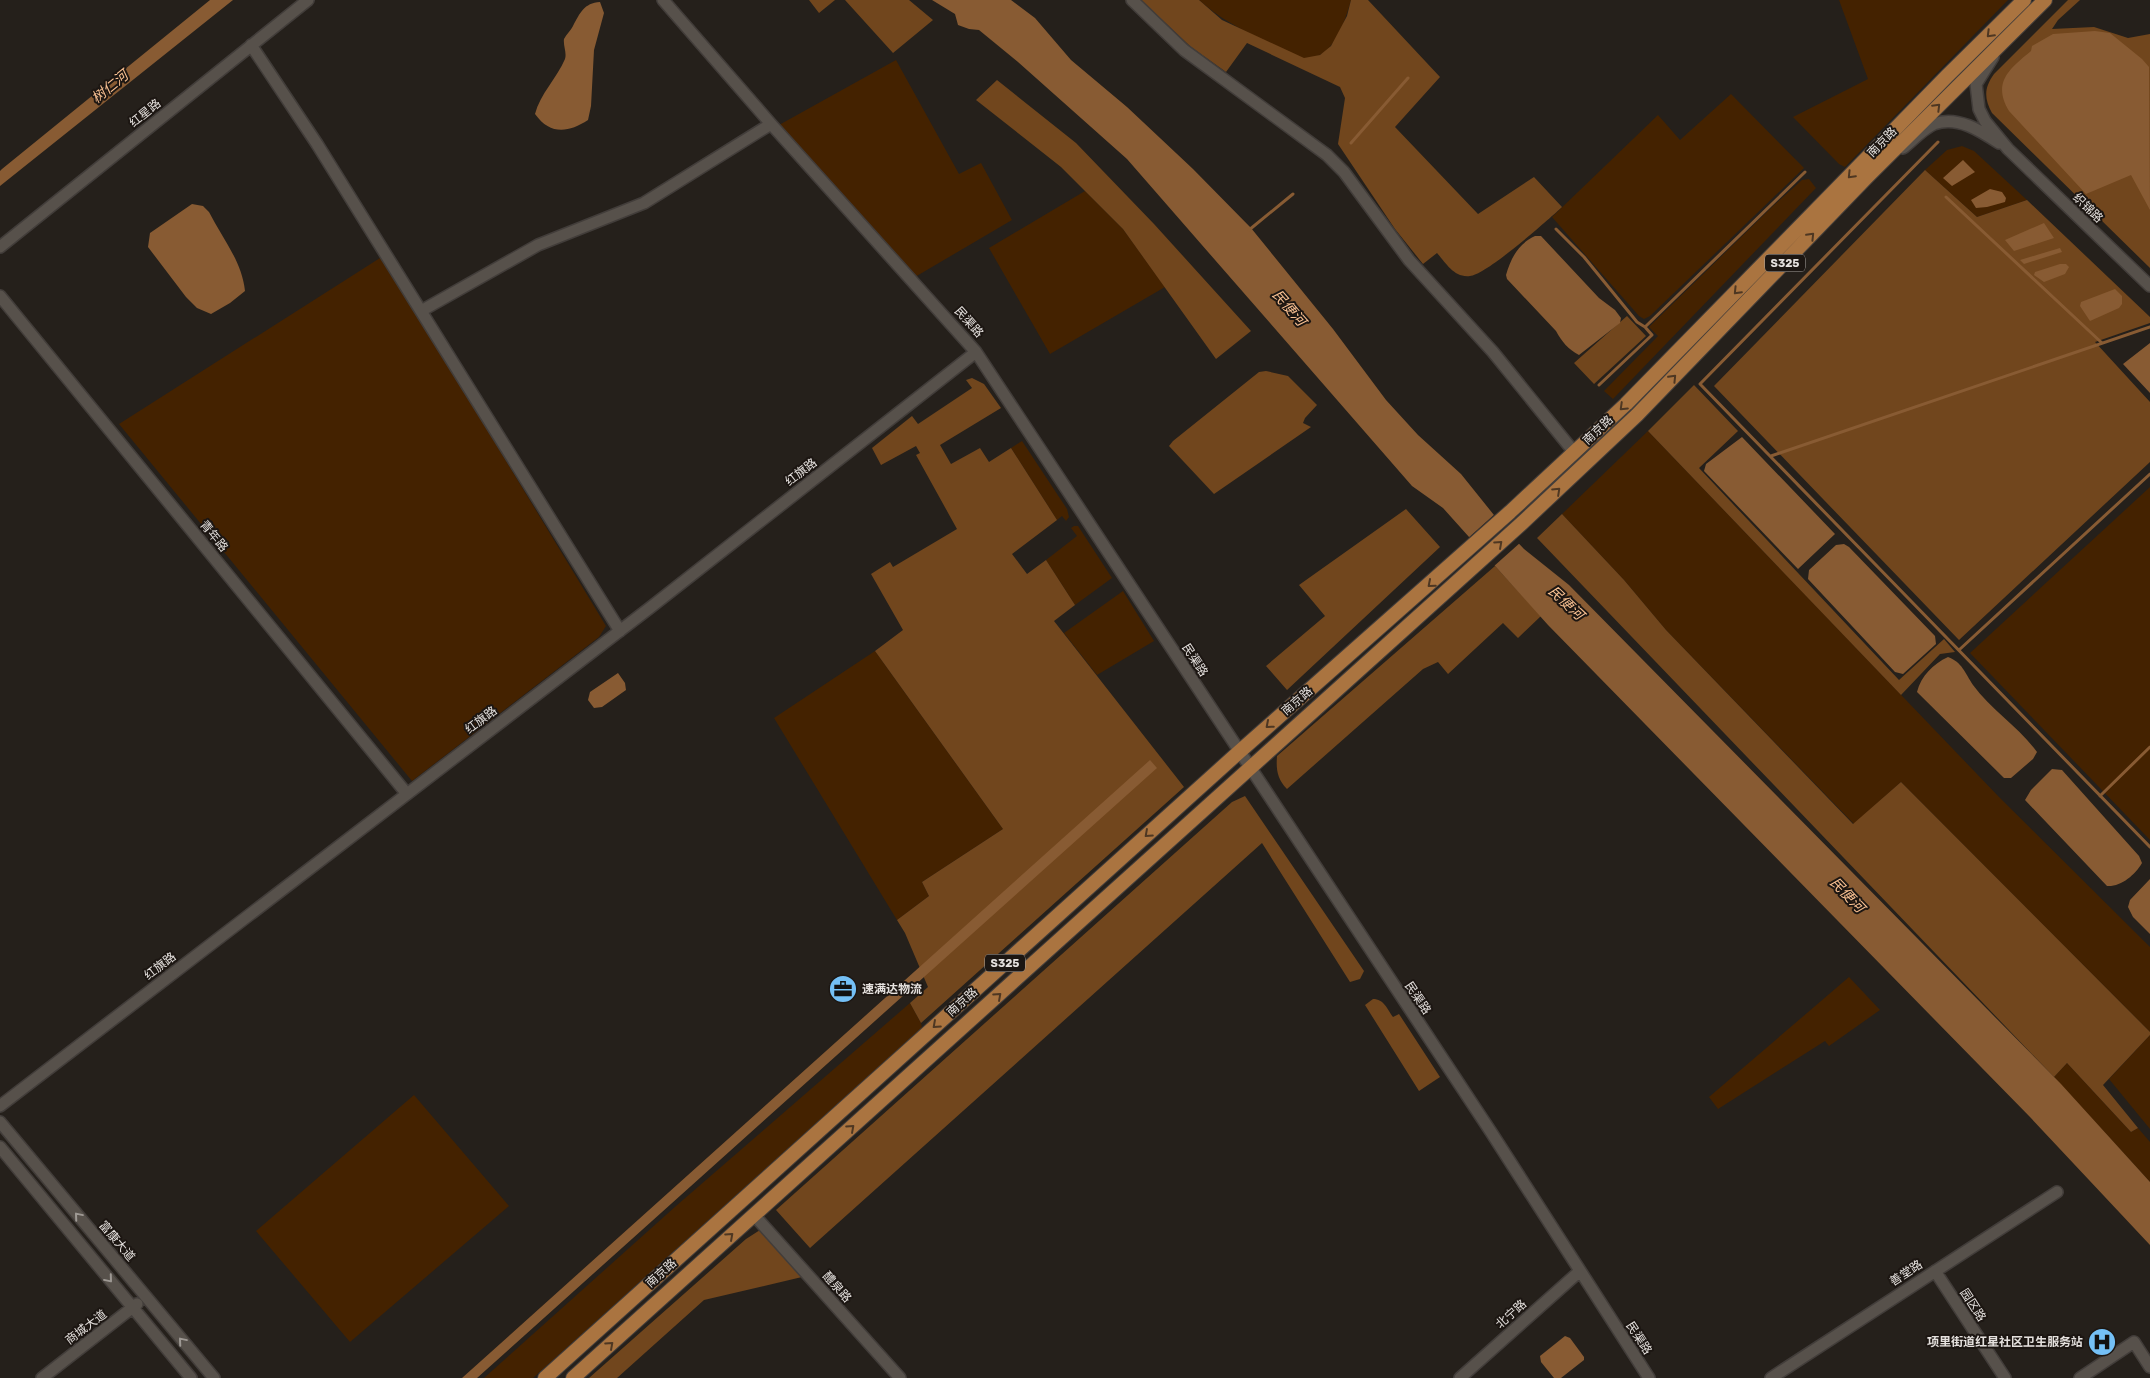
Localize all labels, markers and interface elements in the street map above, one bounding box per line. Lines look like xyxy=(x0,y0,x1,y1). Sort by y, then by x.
one-way arrow xyxy=(1986,28,1995,37)
water label: 树仁河 xyxy=(88,65,134,107)
street label: 红星路 xyxy=(127,96,163,130)
one-way arrow xyxy=(1931,104,1940,113)
street label: 南京路 xyxy=(1864,124,1900,160)
one-way arrow xyxy=(1848,169,1857,178)
street label: 织锦路 xyxy=(2070,190,2106,226)
one-way arrow xyxy=(1805,233,1814,242)
road number: S325 xyxy=(1765,254,1805,272)
one-way arrow xyxy=(1734,285,1743,294)
water label: 民便河 xyxy=(1269,287,1311,332)
street label: 民渠路 xyxy=(952,304,986,340)
one-way arrow xyxy=(1668,374,1677,383)
one-way arrow xyxy=(1620,401,1629,410)
street label: 南京路 xyxy=(1580,413,1616,447)
street label: 红旗路 xyxy=(783,455,819,489)
one-way arrow xyxy=(1551,488,1560,497)
street label: 青年路 xyxy=(197,518,231,554)
one-way arrow xyxy=(1494,541,1503,550)
one-way arrow xyxy=(1427,578,1436,587)
water label: 民便河 xyxy=(1545,582,1589,626)
street label: 民渠路 xyxy=(1179,641,1211,679)
street label: 南京路 xyxy=(1279,684,1315,718)
street label: 红旗路 xyxy=(462,704,500,736)
one-way arrow xyxy=(1266,720,1275,728)
one-way arrow xyxy=(1145,828,1154,837)
water label: 民便河 xyxy=(1826,874,1870,918)
street label: 红旗路 xyxy=(142,949,178,983)
road number: S325 xyxy=(985,954,1025,971)
office icon: 速满达物流 xyxy=(828,974,858,1004)
street label: 民渠路 xyxy=(1402,979,1434,1017)
place label: 速满达物流 xyxy=(862,982,922,996)
street label: 南京路 xyxy=(944,985,980,1019)
one-way arrow xyxy=(993,993,1002,1002)
one-way arrow xyxy=(933,1019,942,1028)
one-way arrow xyxy=(846,1125,855,1134)
one-way arrow xyxy=(76,1213,84,1222)
street label: 富康大道 xyxy=(96,1218,138,1264)
one-way arrow xyxy=(725,1233,734,1242)
street label: 南京路 xyxy=(643,1256,679,1290)
street label: 善堂路 xyxy=(1887,1257,1925,1289)
street label: 醴泉路 xyxy=(820,1269,854,1305)
one-way arrow xyxy=(104,1274,113,1283)
street label: 园区路 xyxy=(1957,1286,1989,1324)
street label: 北宁路 xyxy=(1493,1297,1529,1331)
street label: 商城大道 xyxy=(63,1307,109,1347)
street label: 民渠路 xyxy=(1623,1319,1655,1357)
hospital icon: 项里街道红星社区卫生服务站 xyxy=(2087,1327,2117,1357)
place label: 项里街道红星社区卫生服务站 xyxy=(1927,1335,2083,1349)
one-way arrow xyxy=(179,1337,188,1346)
one-way arrow xyxy=(604,1342,613,1351)

